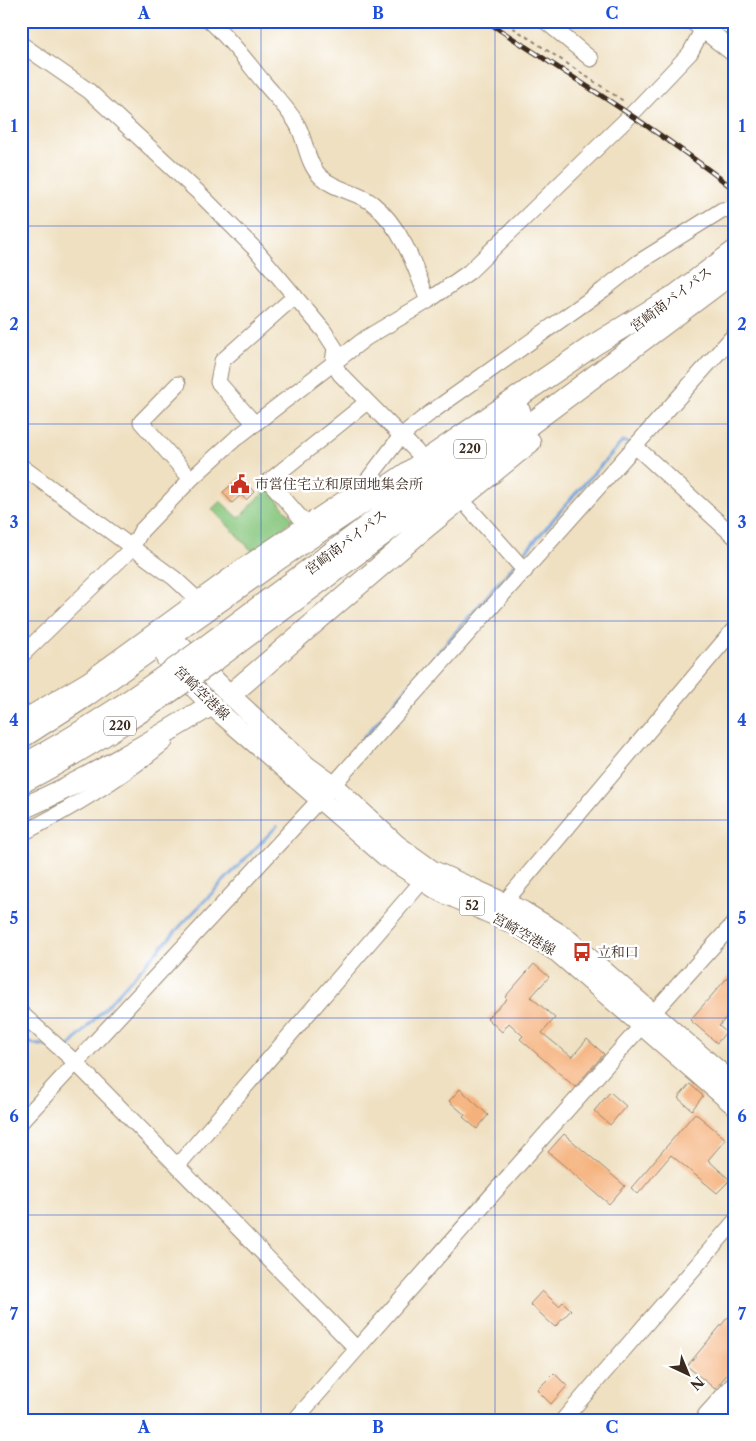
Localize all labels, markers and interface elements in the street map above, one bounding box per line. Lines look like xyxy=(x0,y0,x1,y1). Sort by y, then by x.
text: A xyxy=(137,3,151,23)
text: B xyxy=(372,3,384,23)
text: C xyxy=(606,3,618,23)
text: 1 xyxy=(10,116,18,136)
text: 1 xyxy=(738,116,746,136)
street label: 宮崎南バイパス xyxy=(627,262,715,336)
text: 2 xyxy=(9,314,19,334)
text: 2 xyxy=(737,314,747,334)
road number: 220 xyxy=(454,439,486,458)
public building icon: 市営住宅立和原団地集会所 xyxy=(229,473,251,495)
place label: 市営住宅立和原団地集会所 xyxy=(255,475,423,493)
street label: 宮崎南バイパス xyxy=(302,505,390,579)
text: 3 xyxy=(9,512,19,532)
text: 3 xyxy=(737,512,747,532)
street label: 宮崎空港線 xyxy=(171,662,233,724)
text: 4 xyxy=(9,710,19,730)
text: 4 xyxy=(737,710,747,730)
road number: 220 xyxy=(104,716,136,736)
road number: 52 xyxy=(460,896,484,916)
text: 5 xyxy=(10,908,19,928)
text: 5 xyxy=(738,908,747,928)
street label: 宮崎空港線 xyxy=(489,909,559,959)
bus stop icon: 立和口 xyxy=(571,941,593,963)
place label: 立和口 xyxy=(597,943,639,961)
text: 6 xyxy=(9,1106,19,1126)
text: 6 xyxy=(737,1106,747,1126)
text: 7 xyxy=(10,1304,19,1324)
text: 7 xyxy=(738,1304,747,1324)
north arrow xyxy=(664,1348,714,1398)
text: N xyxy=(686,1373,708,1394)
text: A xyxy=(137,1417,151,1437)
text: B xyxy=(372,1417,384,1437)
text: C xyxy=(606,1417,618,1437)

